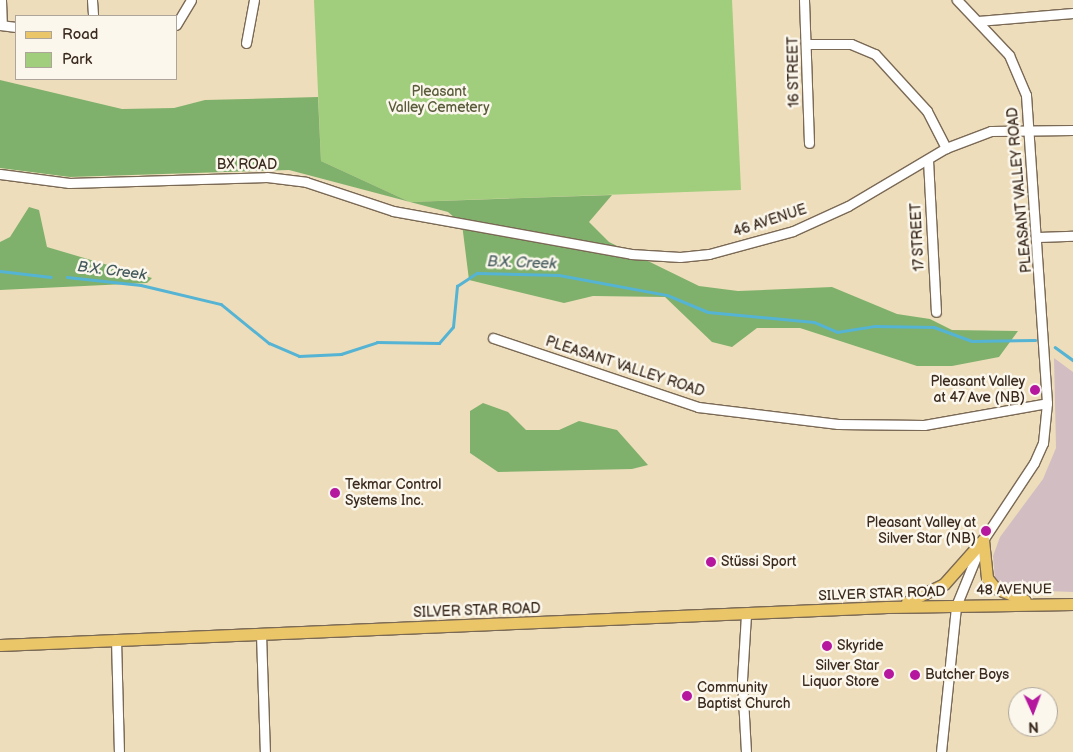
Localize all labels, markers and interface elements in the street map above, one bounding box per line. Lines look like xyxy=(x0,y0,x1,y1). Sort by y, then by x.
legend xyxy=(15,15,178,80)
text: Road xyxy=(62,25,98,44)
street label: 16 STREET xyxy=(785,36,803,108)
text: Park xyxy=(62,50,92,69)
park label: Pleasant Valley Cemetery xyxy=(388,84,490,116)
street label: PLEASANT VALLEY ROAD xyxy=(1004,106,1036,274)
street label: BX ROAD xyxy=(217,157,277,173)
street label: 46 AVENUE xyxy=(731,201,809,241)
street label: 17 STREET xyxy=(908,202,928,272)
water label: B.X. Creek xyxy=(487,253,557,273)
water label: B.X. Creek xyxy=(77,258,147,284)
street label: PLEASANT VALLEY ROAD xyxy=(543,333,707,401)
place label: Pleasant Valley at 47 Ave (NB) xyxy=(930,374,1025,407)
marker: Pleasant Valley at 47 Ave (NB) xyxy=(1029,384,1041,396)
place label: Tekmar Control Systems Inc. xyxy=(345,477,441,510)
marker: Tekmar Control Systems Inc. xyxy=(329,487,341,499)
place label: Pleasant Valley at Silver Star (NB) xyxy=(865,515,976,548)
marker: Pleasant Valley at Silver Star (NB) xyxy=(980,525,992,537)
place label: Stüssi Sport xyxy=(721,554,797,570)
marker: Stüssi Sport xyxy=(705,556,717,568)
street label: 48 AVENUE xyxy=(976,581,1052,599)
street label: SILVER STAR ROAD xyxy=(818,583,946,605)
street label: SILVER STAR ROAD xyxy=(413,600,541,622)
place label: Skyride xyxy=(837,638,884,654)
marker: Skyride xyxy=(821,640,833,652)
place label: Silver Star Liquor Store xyxy=(802,658,879,690)
place label: Butcher Boys xyxy=(925,667,1009,683)
marker: Silver Star Liquor Store xyxy=(883,668,895,680)
marker: Butcher Boys xyxy=(909,669,921,681)
place label: Community Baptist Church xyxy=(697,680,790,712)
north arrow xyxy=(1008,687,1058,737)
marker: Community Baptist Church xyxy=(681,690,693,702)
text: N xyxy=(1028,718,1039,735)

